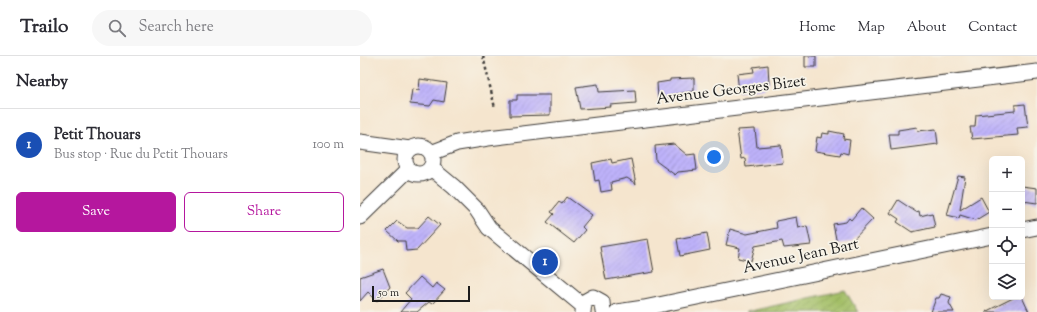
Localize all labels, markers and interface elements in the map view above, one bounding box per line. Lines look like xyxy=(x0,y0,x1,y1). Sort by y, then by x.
search box xyxy=(92,10,372,46)
text: Trailo xyxy=(20,14,68,41)
icon: search xyxy=(106,17,128,39)
text: Search here xyxy=(138,17,214,38)
text: Home xyxy=(799,18,836,38)
text: Map xyxy=(858,18,885,38)
text: About xyxy=(907,18,946,38)
text: Contact xyxy=(968,18,1017,38)
text: Nearby xyxy=(16,70,68,94)
street label: Avenue Georges Bizet xyxy=(655,70,808,112)
text: Petit Thouars xyxy=(54,125,141,146)
text: 1 xyxy=(27,136,31,154)
text: 100 m xyxy=(312,136,344,154)
text: Bus stop · Rue du Petit Thouars xyxy=(54,146,228,164)
your location xyxy=(704,147,724,167)
map controls xyxy=(989,156,1025,300)
button: + xyxy=(989,156,1025,192)
button: Save xyxy=(16,192,176,232)
button: Share xyxy=(184,192,344,232)
button: − xyxy=(989,192,1025,228)
button: locate xyxy=(989,228,1025,264)
street label: Avenue Jean Bart xyxy=(741,233,862,281)
pin: 1 xyxy=(532,247,558,277)
button: layers xyxy=(989,264,1025,300)
scale bar xyxy=(372,284,470,303)
text: 50 m xyxy=(378,285,399,301)

